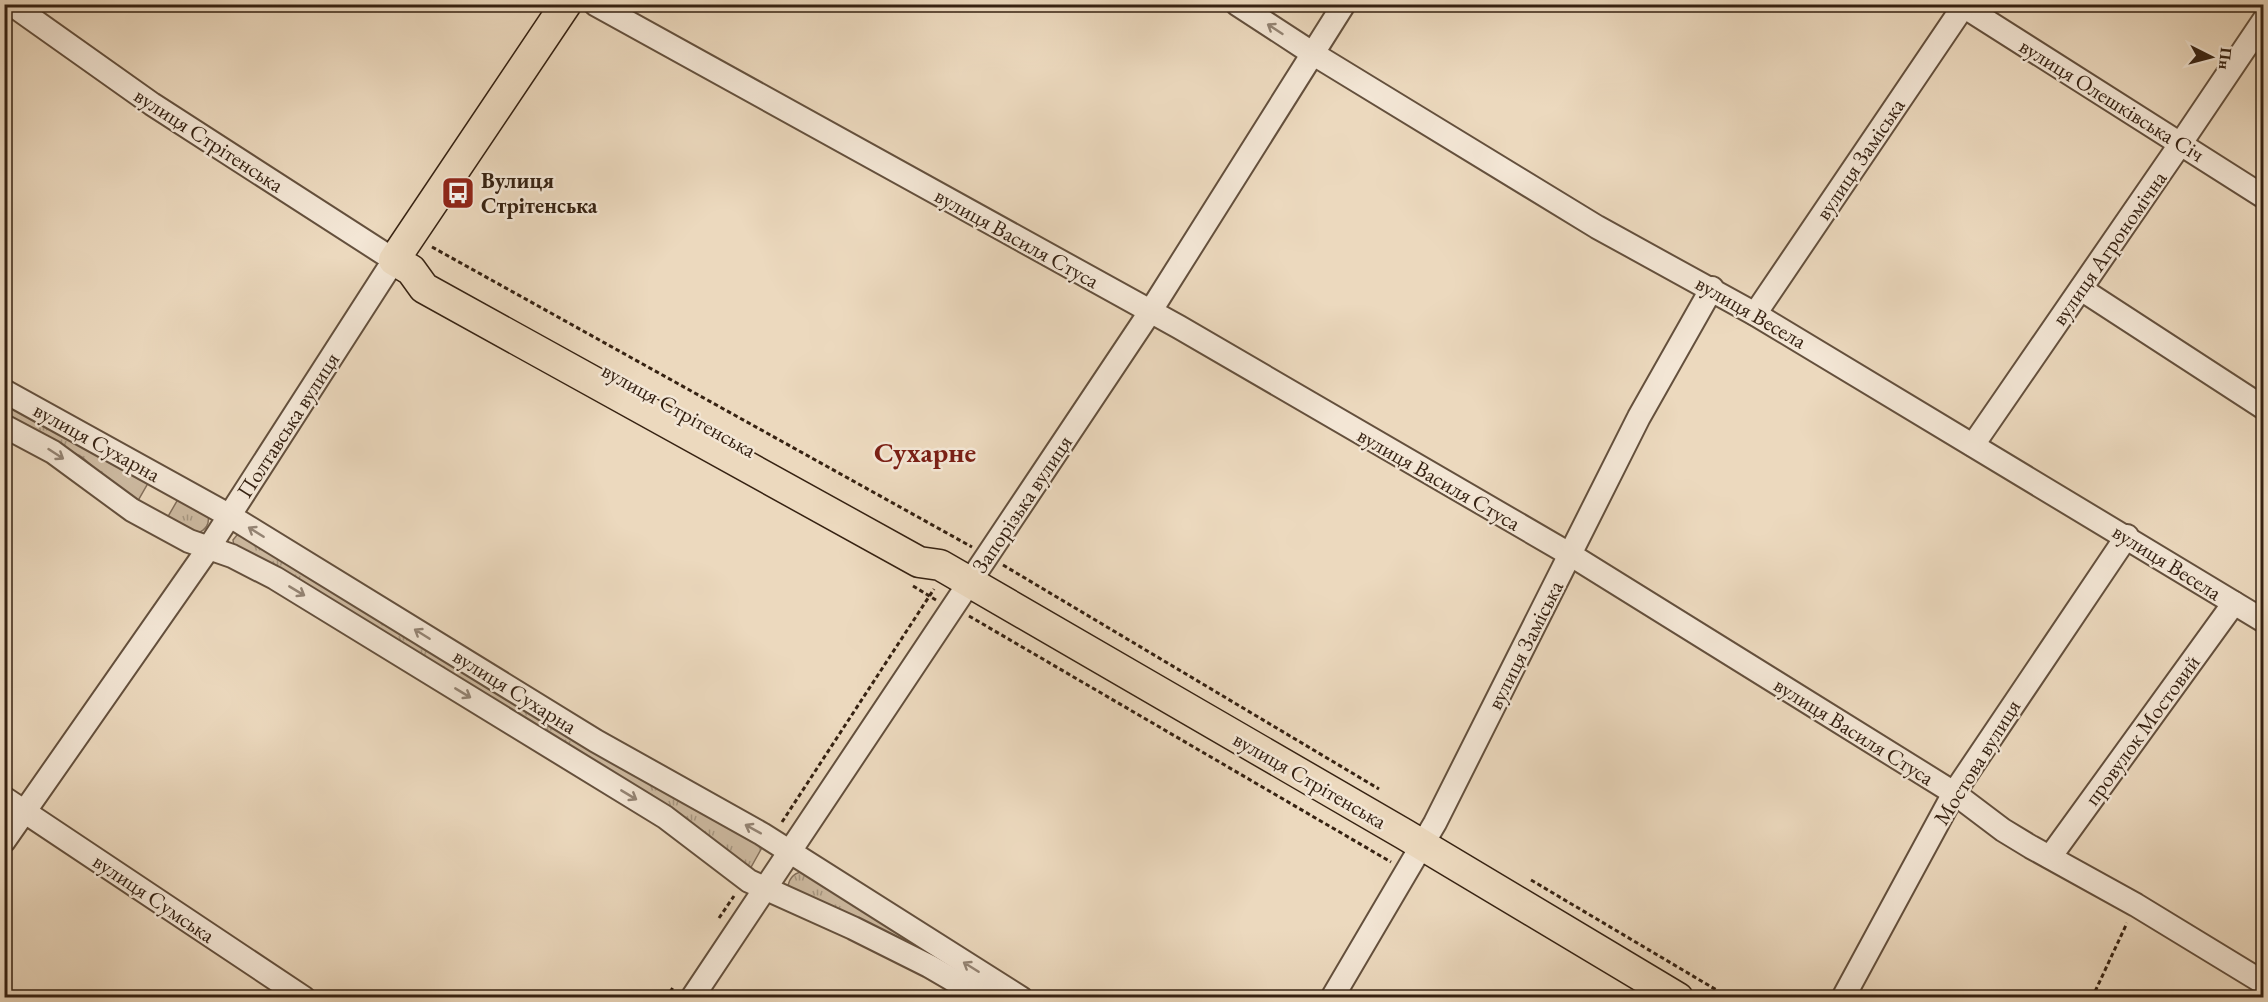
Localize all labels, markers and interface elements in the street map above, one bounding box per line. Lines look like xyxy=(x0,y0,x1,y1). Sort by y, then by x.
one-way arrow xyxy=(1267,23,1283,35)
north arrow xyxy=(2181,27,2241,87)
street label: вулиця Олешківська Січ xyxy=(2014,31,2210,169)
text: Пн xyxy=(2214,47,2237,70)
street label: вулиця Стрітенська xyxy=(129,81,289,199)
street label: вулиця Заміська xyxy=(1809,92,1912,226)
street label: вулиця Агрономічна xyxy=(2045,165,2173,331)
place label: Вулиця Стрітенська xyxy=(481,166,598,220)
bus stop icon: Вулиця Стрітенська xyxy=(440,175,476,211)
street label: вулиця Василя Стуса xyxy=(930,181,1105,295)
street label: вулиця Весела xyxy=(1690,269,1812,356)
street label: Полтавська вулиця xyxy=(230,346,346,503)
street label: вулиця Стрітенська xyxy=(597,356,762,465)
street label: вулиця Сухарна xyxy=(28,395,166,489)
street label: вулиця Василя Стуса xyxy=(1352,421,1526,538)
street label: Запорізька вулиця xyxy=(965,429,1079,579)
district label: Сухарне xyxy=(874,434,976,470)
one-way arrow xyxy=(47,448,64,461)
street label: вулиця Весела xyxy=(2107,517,2227,607)
one-way arrow xyxy=(248,525,265,537)
street label: вулиця Заміська xyxy=(1480,575,1570,714)
one-way arrow xyxy=(288,586,305,598)
one-way arrow xyxy=(414,627,431,639)
street label: вулиця Сухарна xyxy=(448,641,583,741)
street label: провулок Мостовий xyxy=(2078,649,2207,811)
street label: вулиця Василя Стуса xyxy=(1768,670,1940,792)
one-way arrow xyxy=(454,688,471,700)
street label: Мостова вулиця xyxy=(1927,694,2027,830)
street label: вулиця Стрітенська xyxy=(1228,724,1392,836)
one-way arrow xyxy=(620,790,637,802)
one-way arrow xyxy=(744,823,762,834)
street label: вулиця Сумська xyxy=(87,847,221,950)
one-way arrow xyxy=(963,960,980,972)

